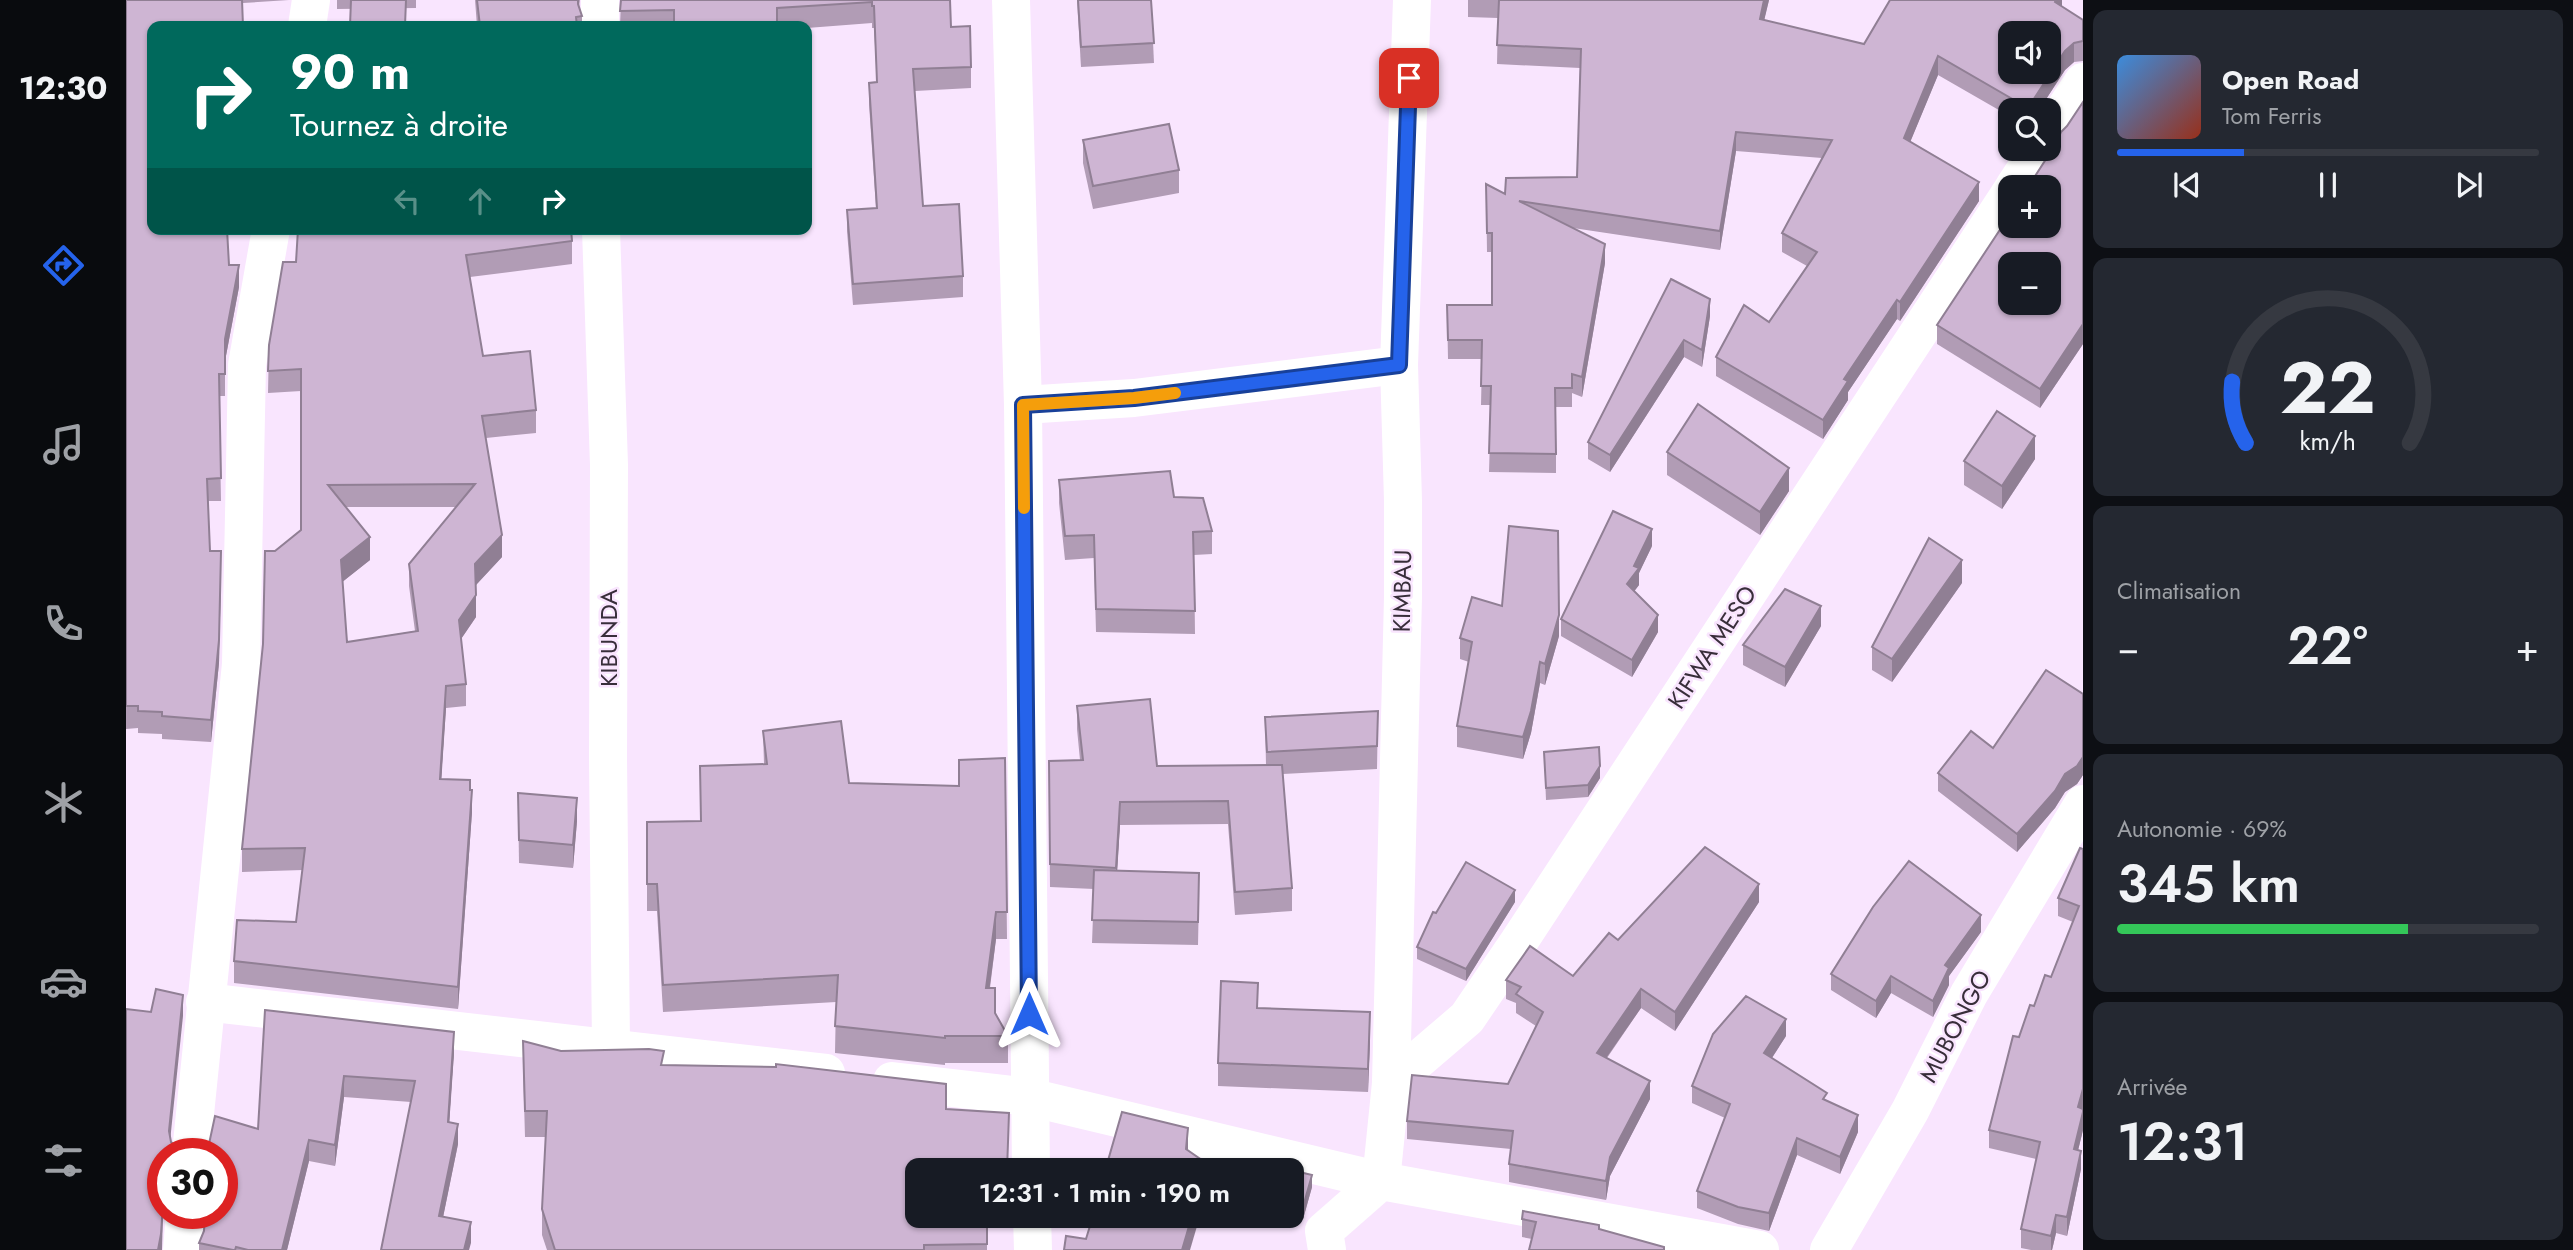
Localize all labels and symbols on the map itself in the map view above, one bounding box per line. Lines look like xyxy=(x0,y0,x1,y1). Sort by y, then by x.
pin xyxy=(1379,48,1439,108)
street label: KIMBAU xyxy=(1384,549,1420,633)
street label: KIFWA MESO xyxy=(1659,579,1765,715)
street label: KIBUNDA xyxy=(591,589,626,687)
street label: MUBONGO xyxy=(1911,963,1999,1089)
position arrow xyxy=(992,977,1066,1051)
speed limit sign: 30 xyxy=(147,1138,238,1229)

